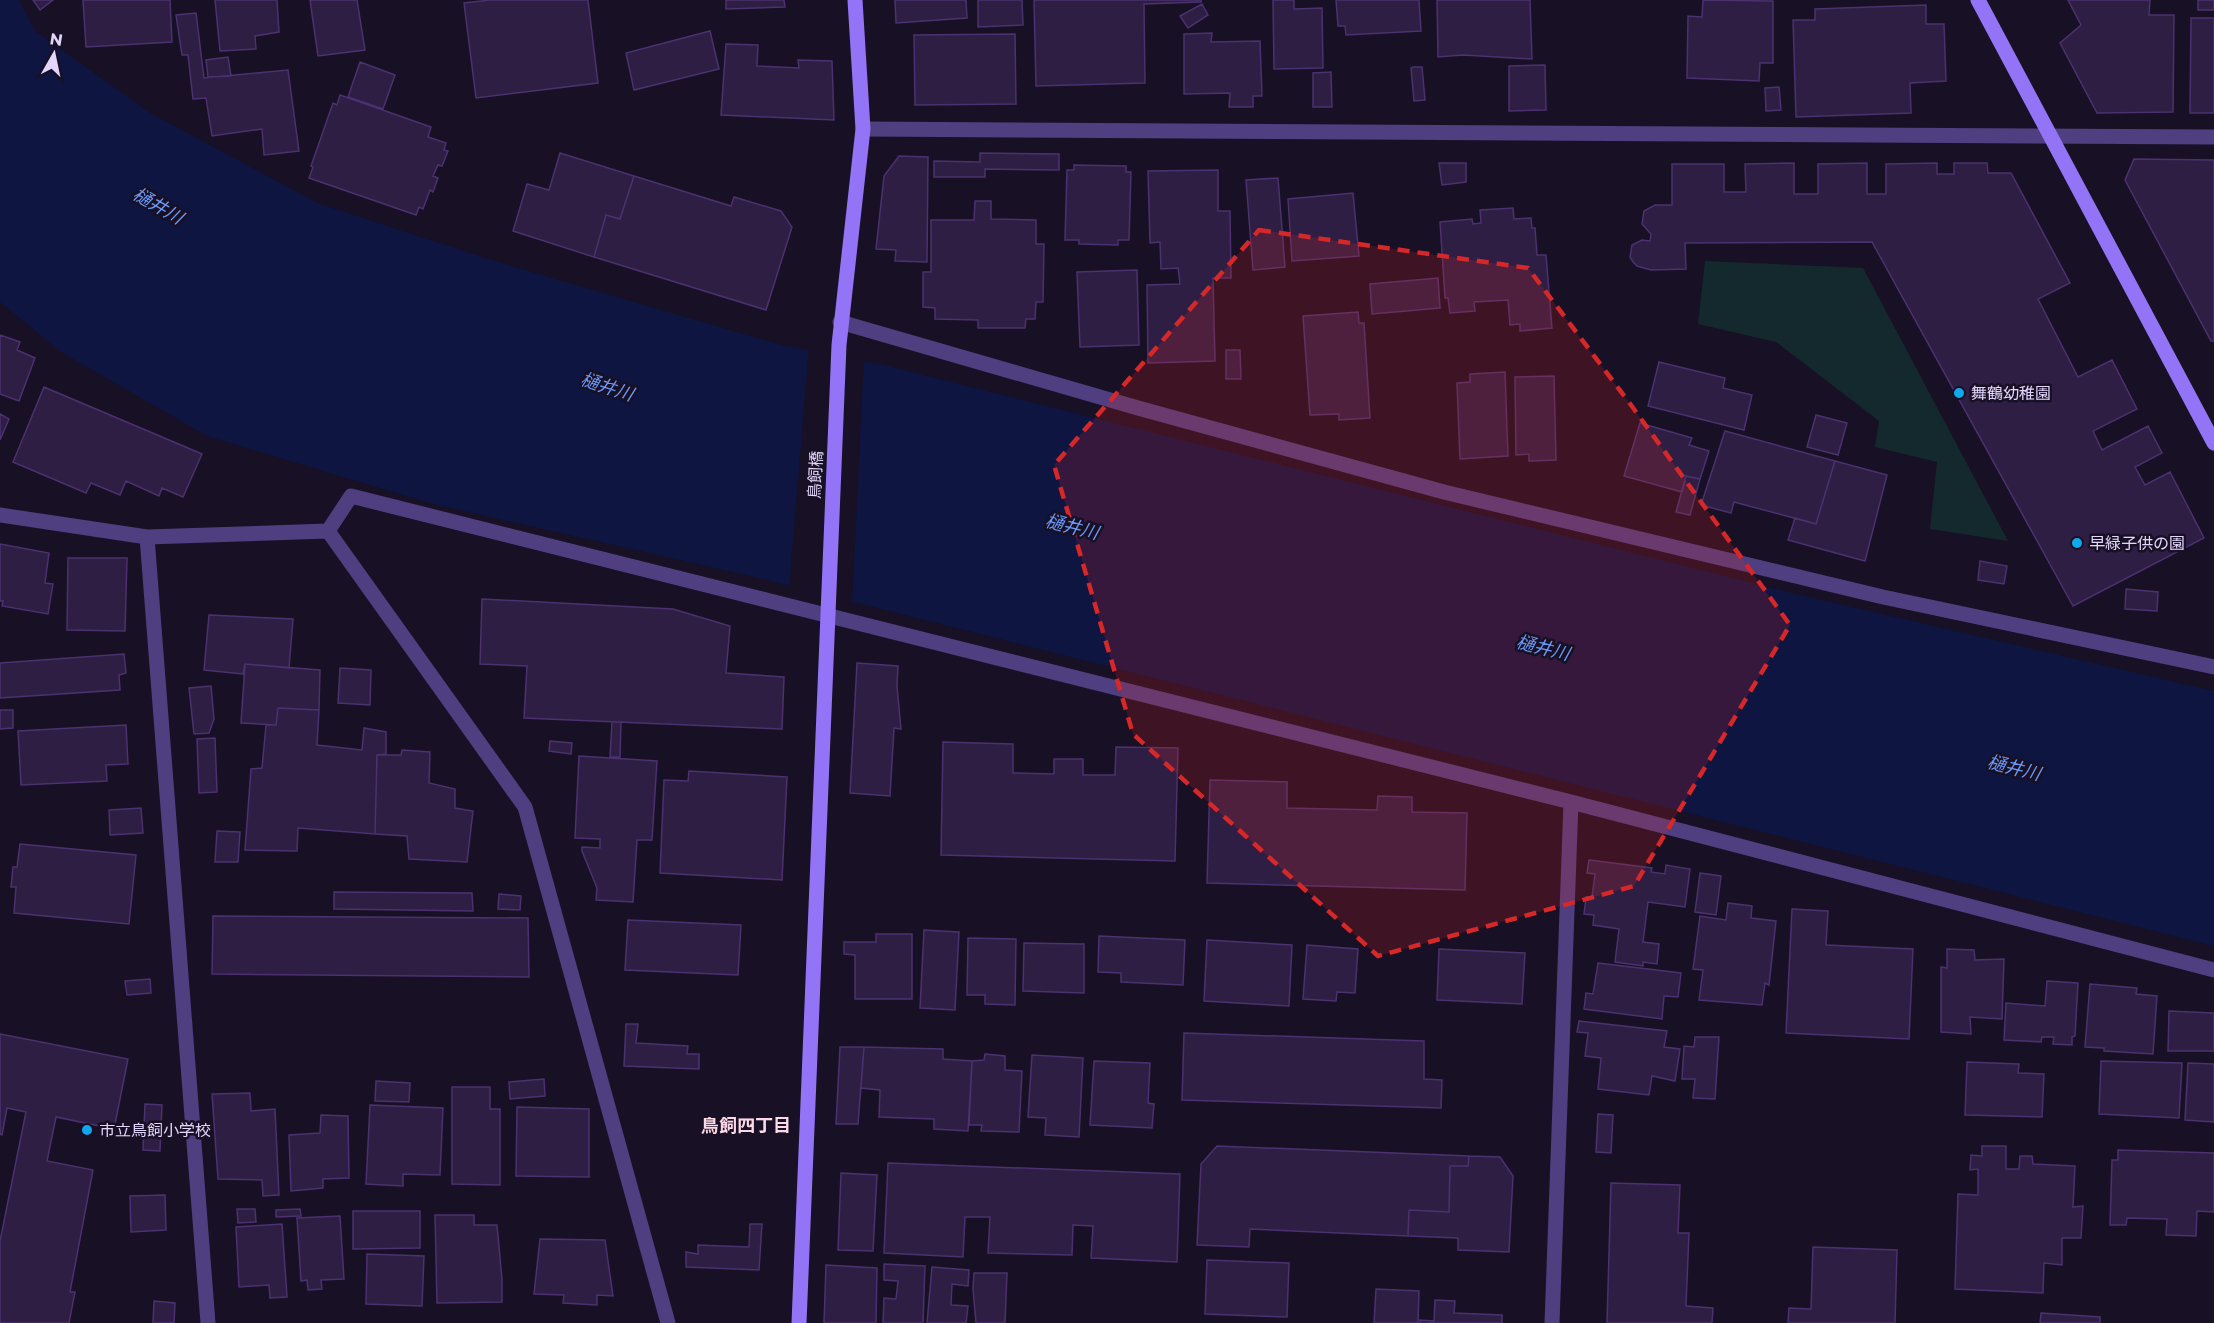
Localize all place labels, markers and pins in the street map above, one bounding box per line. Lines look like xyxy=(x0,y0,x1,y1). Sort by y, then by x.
place label: 舞鶴幼稚園 xyxy=(1971,384,2051,403)
marker: 舞鶴幼稚園 xyxy=(1952,386,1966,400)
place label: 早緑子供の園 xyxy=(2089,534,2185,553)
marker: 早緑子供の園 xyxy=(2070,536,2084,550)
place label: 市立鳥飼小学校 xyxy=(99,1121,211,1140)
marker: 市立鳥飼小学校 xyxy=(80,1123,94,1137)

